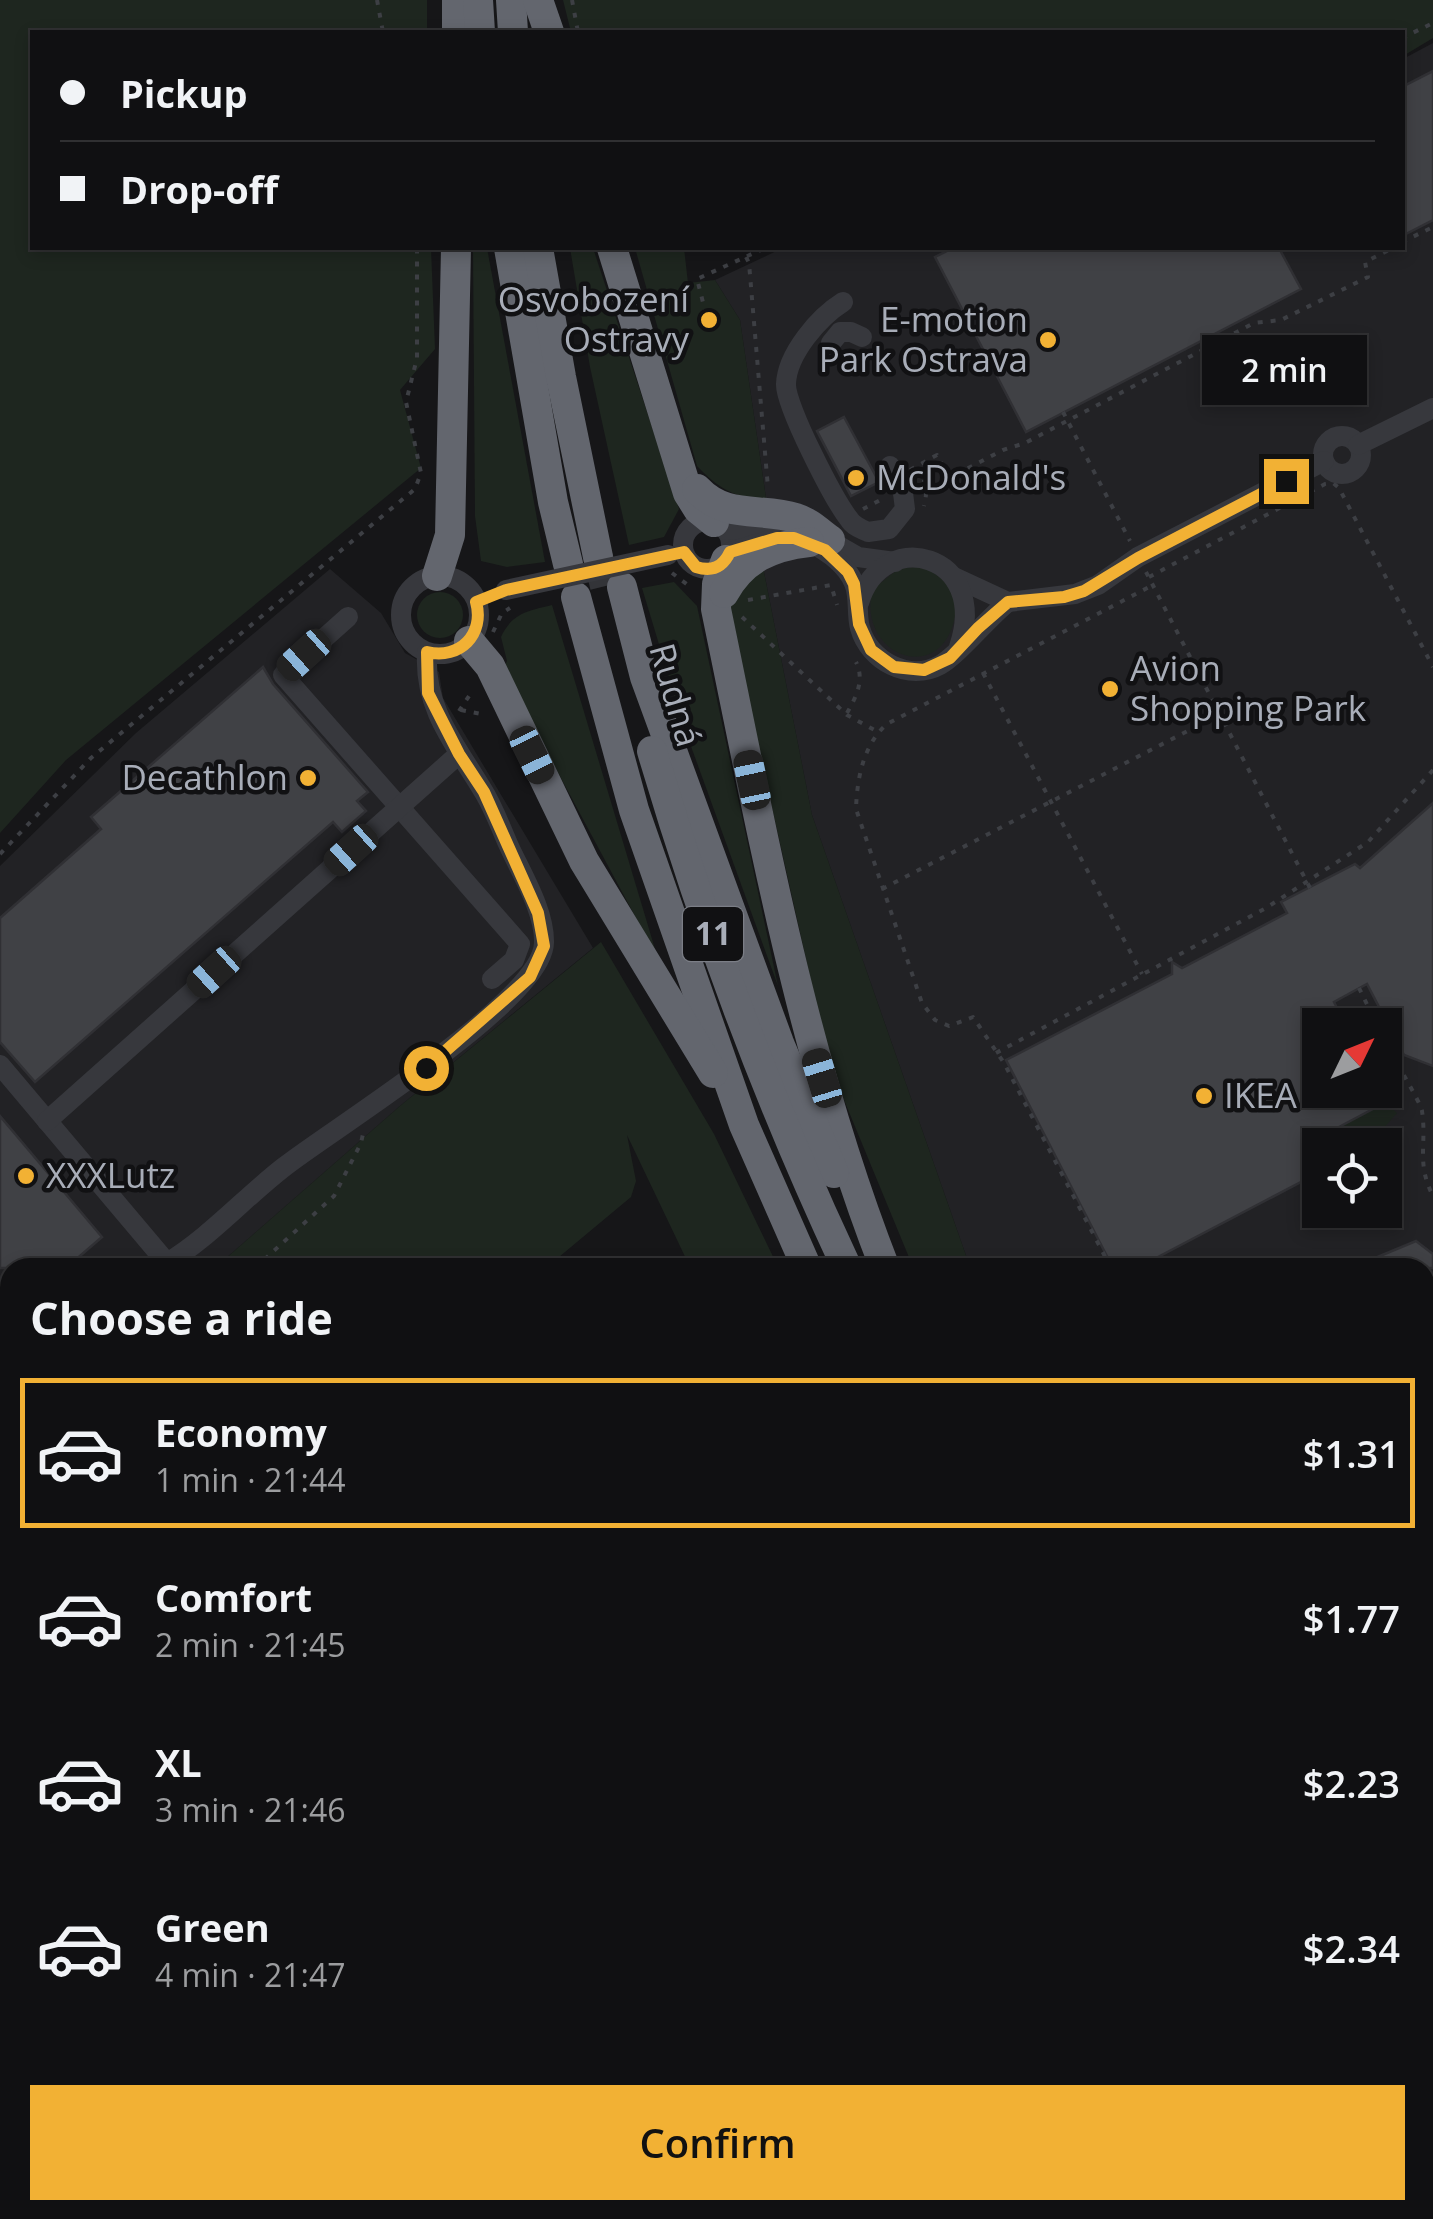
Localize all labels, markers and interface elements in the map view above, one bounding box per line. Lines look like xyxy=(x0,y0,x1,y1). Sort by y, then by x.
text: Pickup xyxy=(120,67,248,119)
text: Drop-off xyxy=(120,163,278,215)
place label: Osvobození Ostravy xyxy=(498,275,690,362)
place label: E-motion Park Ostrava xyxy=(819,295,1028,382)
marker: Osvobození Ostravy xyxy=(698,309,720,331)
marker: E-motion Park Ostrava xyxy=(1037,329,1059,351)
callout: 2 min xyxy=(1204,336,1368,406)
text: 2 min xyxy=(1241,348,1328,391)
place label: McDonald's xyxy=(876,453,1066,500)
route end xyxy=(1264,459,1309,504)
marker: McDonald's xyxy=(845,467,867,489)
car xyxy=(272,624,336,686)
street label: Rudná xyxy=(639,637,714,752)
place label: Avion Shopping Park xyxy=(1130,644,1367,731)
marker: Avion Shopping Park xyxy=(1099,678,1121,700)
car xyxy=(505,721,559,789)
car xyxy=(731,748,773,812)
place label: Decathlon xyxy=(121,753,288,800)
marker: Decathlon xyxy=(297,767,319,789)
car xyxy=(319,819,383,881)
road number: 11 xyxy=(683,907,743,961)
car xyxy=(182,941,246,1003)
north arrow xyxy=(1302,1008,1402,1108)
map controls xyxy=(1302,1008,1402,1228)
car xyxy=(799,1045,845,1111)
route start xyxy=(404,1046,449,1091)
place label: IKEA xyxy=(1224,1071,1298,1118)
marker: IKEA xyxy=(1193,1085,1215,1107)
button: locate xyxy=(1302,1128,1402,1228)
place label: XXXLutz xyxy=(46,1151,175,1198)
marker: XXXLutz xyxy=(15,1165,37,1187)
text: Choose a ride xyxy=(30,1287,333,1348)
text: Economy xyxy=(155,1406,327,1458)
icon: car xyxy=(35,1408,125,1498)
text: $1.31 xyxy=(1303,1427,1400,1479)
text: 1 min · 21:44 xyxy=(155,1458,346,1501)
text: Comfort xyxy=(155,1571,312,1623)
icon: car xyxy=(35,1573,125,1663)
text: $1.77 xyxy=(1303,1592,1400,1644)
text: 2 min · 21:45 xyxy=(155,1623,346,1666)
text: XL xyxy=(155,1736,202,1788)
icon: car xyxy=(35,1738,125,1828)
text: $2.23 xyxy=(1303,1757,1400,1809)
text: 3 min · 21:46 xyxy=(155,1788,346,1831)
text: Green xyxy=(155,1901,270,1953)
icon: car xyxy=(35,1903,125,1993)
text: $2.34 xyxy=(1303,1922,1400,1974)
text: 4 min · 21:47 xyxy=(155,1953,346,1996)
button: Confirm xyxy=(30,2085,1405,2200)

